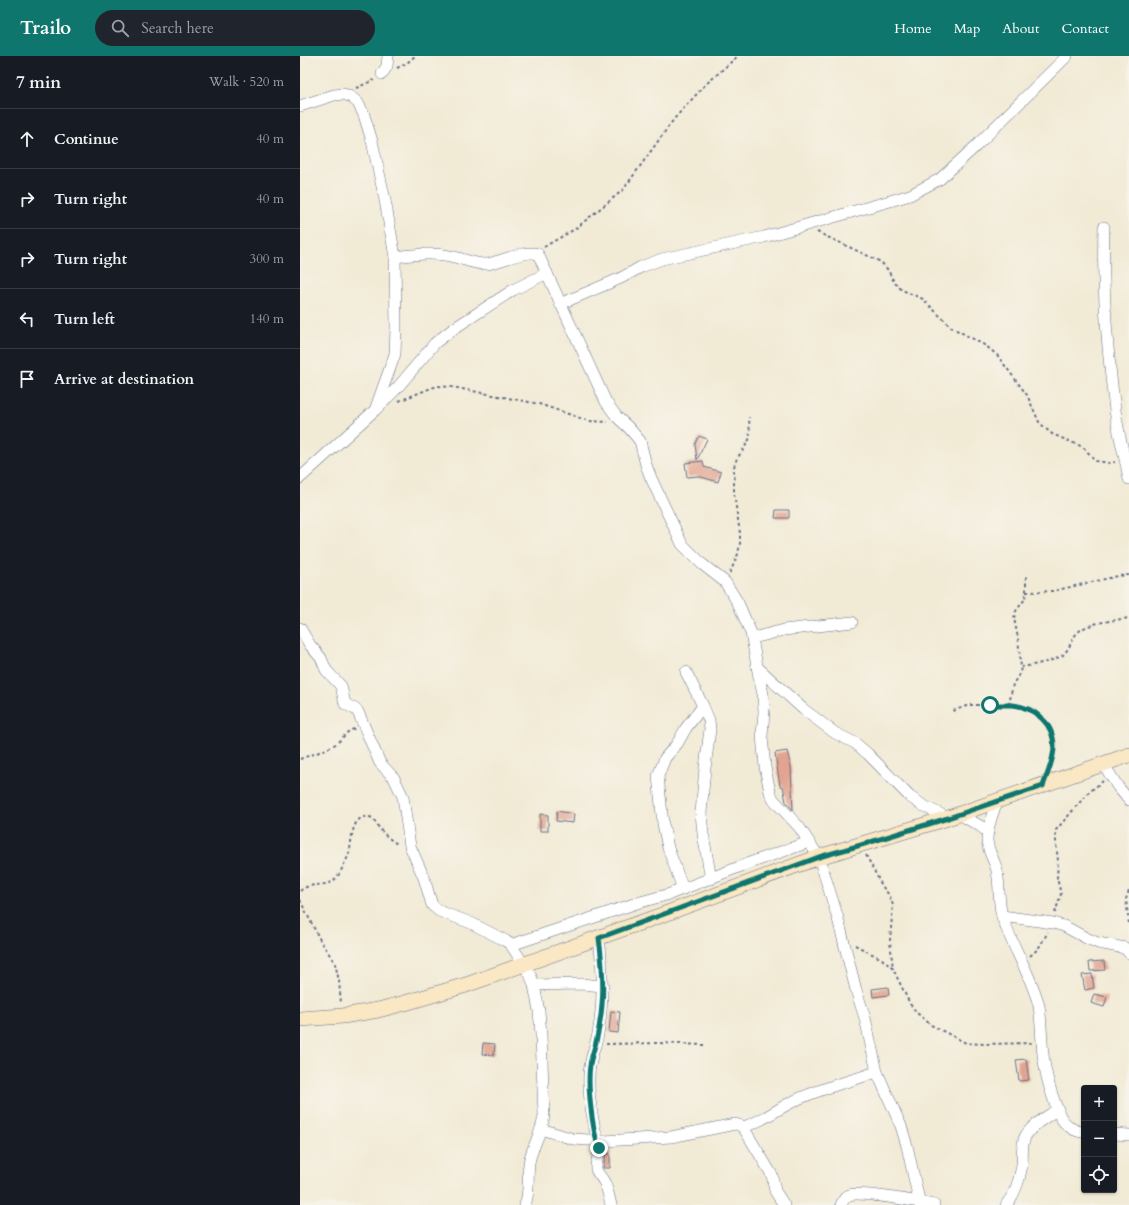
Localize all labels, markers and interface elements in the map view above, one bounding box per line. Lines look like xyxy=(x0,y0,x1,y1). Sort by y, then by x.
search box xyxy=(95,10,375,46)
text: Trailo xyxy=(20,15,71,41)
icon: search xyxy=(109,17,131,39)
text: Search here xyxy=(141,18,214,38)
text: Home xyxy=(894,19,932,38)
text: Map xyxy=(954,19,980,38)
text: About xyxy=(1002,19,1039,38)
text: Contact xyxy=(1061,19,1109,38)
text: 7 min xyxy=(16,71,61,94)
text: Walk · 520 m xyxy=(209,73,284,91)
icon: ahead xyxy=(16,128,38,150)
text: Continue xyxy=(54,129,119,149)
text: 40 m xyxy=(256,130,284,148)
icon: right xyxy=(16,188,38,210)
text: Turn right xyxy=(54,189,127,209)
text: 40 m xyxy=(256,190,284,208)
icon: right xyxy=(16,248,38,270)
text: Turn right xyxy=(54,249,127,269)
text: 300 m xyxy=(250,250,284,268)
icon: left xyxy=(16,308,38,330)
text: Turn left xyxy=(54,309,115,329)
text: 140 m xyxy=(250,310,284,328)
icon: arrive xyxy=(16,368,38,390)
text: Arrive at destination xyxy=(54,369,194,389)
route start xyxy=(981,696,999,714)
map controls xyxy=(1081,1085,1117,1193)
button: + xyxy=(1081,1085,1117,1121)
button: − xyxy=(1081,1121,1117,1157)
route end xyxy=(590,1139,608,1157)
button: locate xyxy=(1081,1157,1117,1193)

